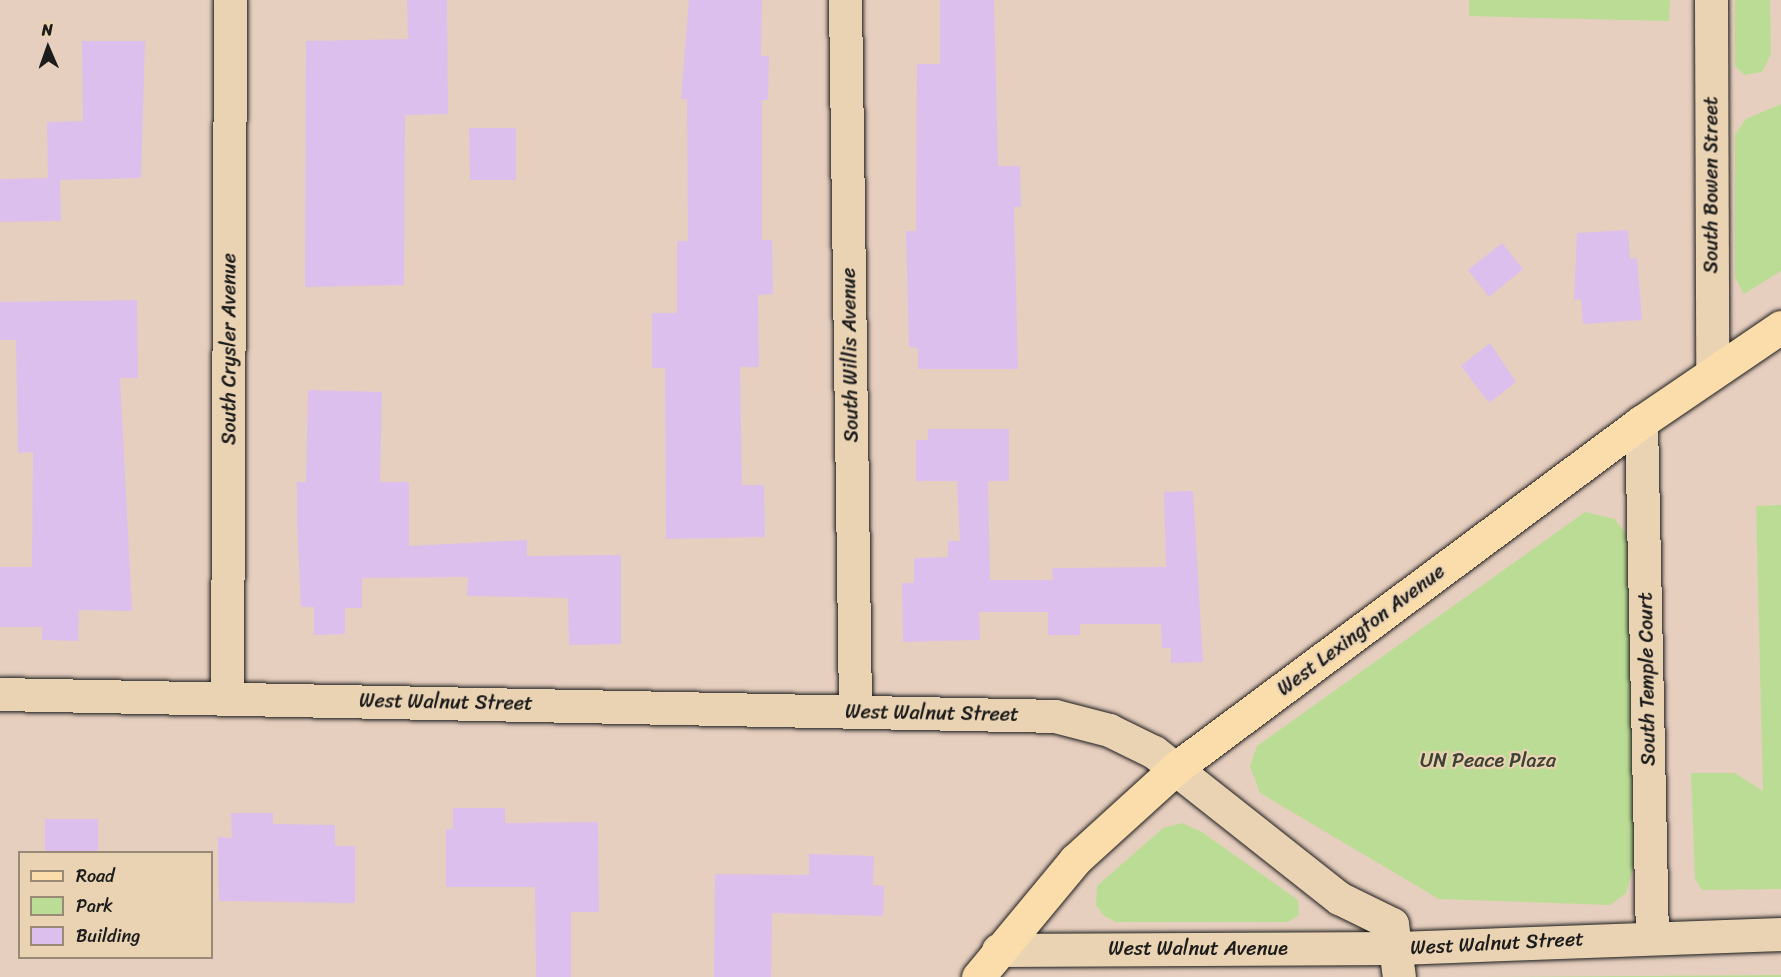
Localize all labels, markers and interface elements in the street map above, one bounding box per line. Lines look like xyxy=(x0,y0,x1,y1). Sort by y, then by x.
text: N xyxy=(41,15,53,44)
north arrow xyxy=(18,18,78,78)
street label: South Bowen Street xyxy=(1699,96,1723,274)
street label: South Crysler Avenue xyxy=(217,254,241,444)
street label: South Willis Avenue xyxy=(836,268,864,442)
street label: West Lexington Avenue xyxy=(1273,559,1449,701)
street label: South Temple Court xyxy=(1633,591,1661,767)
street label: West Walnut Street xyxy=(359,688,533,716)
street label: West Walnut Street xyxy=(845,699,1019,727)
park label: UN Peace Plaza xyxy=(1420,748,1556,772)
legend xyxy=(18,851,213,959)
text: Road xyxy=(76,860,115,892)
text: Park xyxy=(76,890,113,922)
text: Building xyxy=(76,920,140,952)
street label: West Walnut Street xyxy=(1410,926,1584,960)
street label: West Walnut Avenue xyxy=(1109,936,1287,960)

